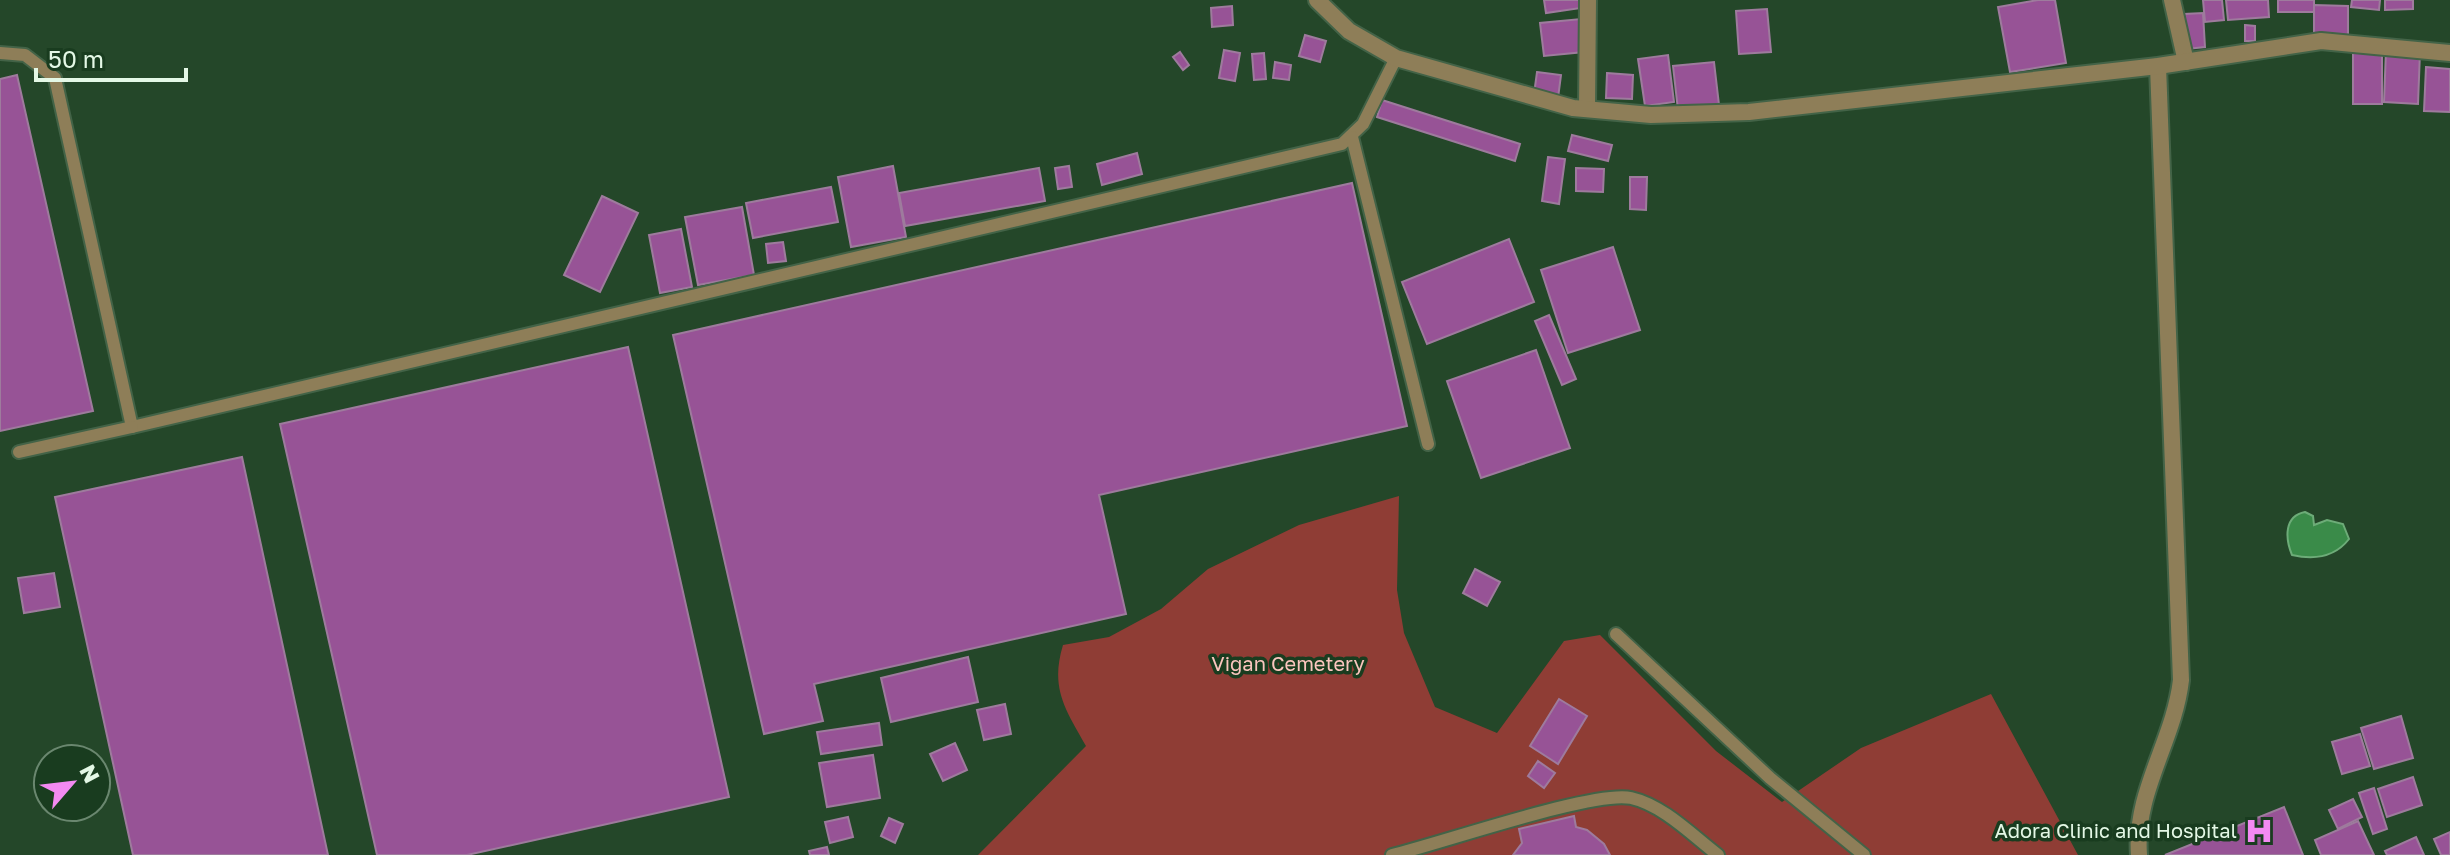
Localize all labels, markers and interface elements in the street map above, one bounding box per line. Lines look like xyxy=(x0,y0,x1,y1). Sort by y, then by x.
scale bar xyxy=(36,32,186,82)
text: 50 m xyxy=(48,44,104,73)
park label: Vigan Cemetery xyxy=(1211,651,1365,675)
north arrow xyxy=(32,743,112,823)
text: N xyxy=(74,760,106,787)
hospital icon: Adora Clinic and Hospital xyxy=(2244,816,2274,846)
place label: Adora Clinic and Hospital xyxy=(1995,818,2237,842)

